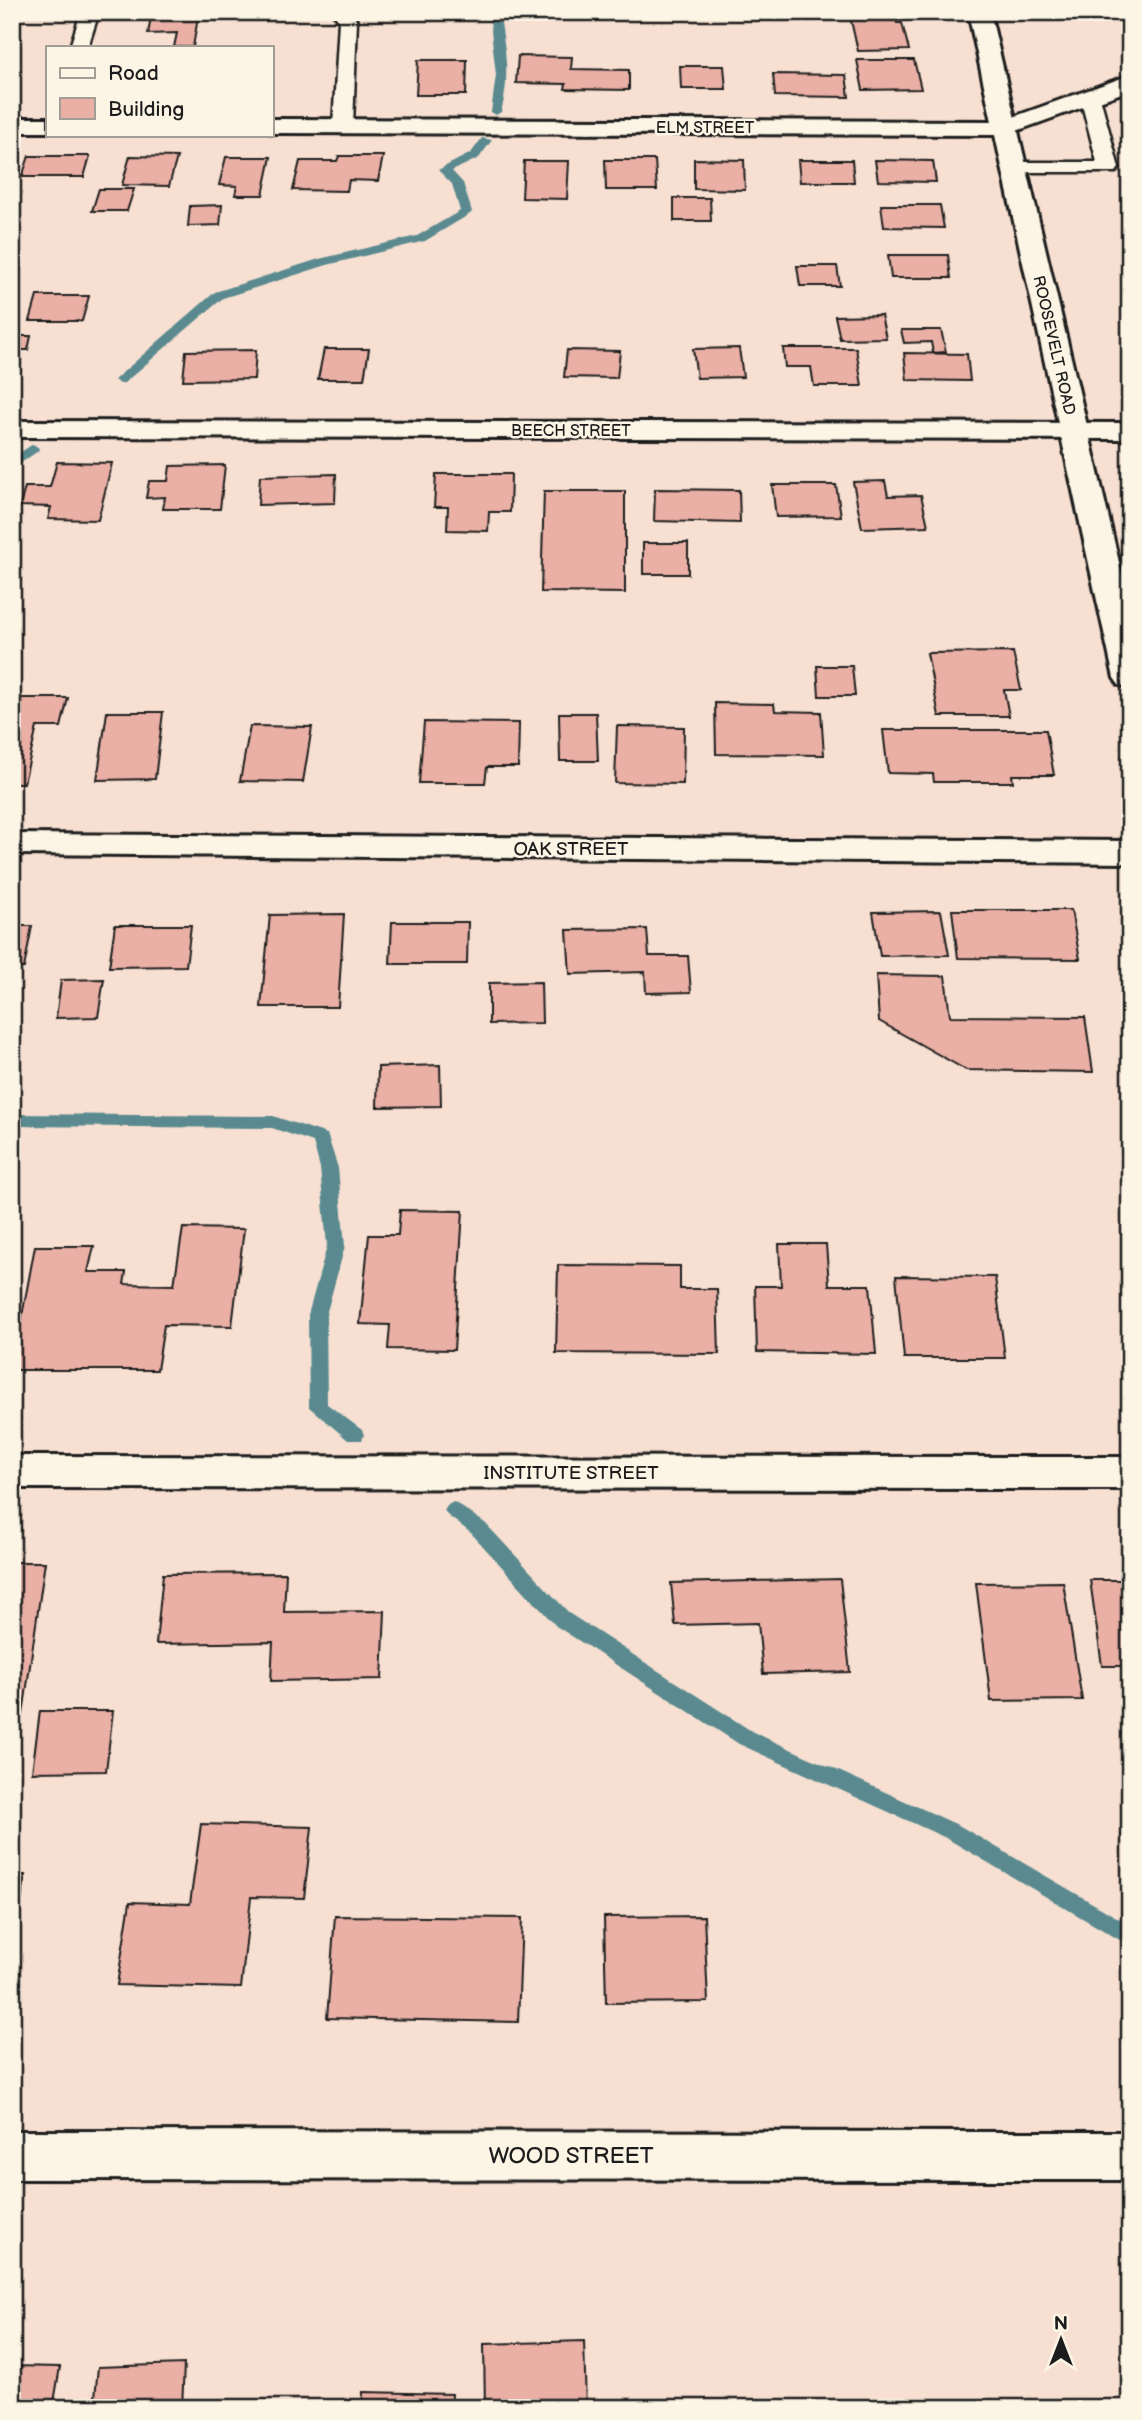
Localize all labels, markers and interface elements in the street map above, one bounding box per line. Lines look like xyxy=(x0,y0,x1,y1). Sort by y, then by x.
legend xyxy=(46,46,273,136)
text: Road xyxy=(108,61,159,86)
text: Building xyxy=(108,97,184,122)
street label: ELM STREET xyxy=(656,119,755,138)
street label: ROOSEVELT ROAD xyxy=(1028,274,1079,417)
street label: BEECH STREET xyxy=(511,422,631,441)
street label: OAK STREET xyxy=(513,838,629,861)
street label: INSTITUTE STREET xyxy=(483,1462,659,1485)
street label: WOOD STREET xyxy=(488,2142,654,2170)
north arrow xyxy=(1026,2304,1096,2374)
text: N xyxy=(1054,2313,1068,2336)

